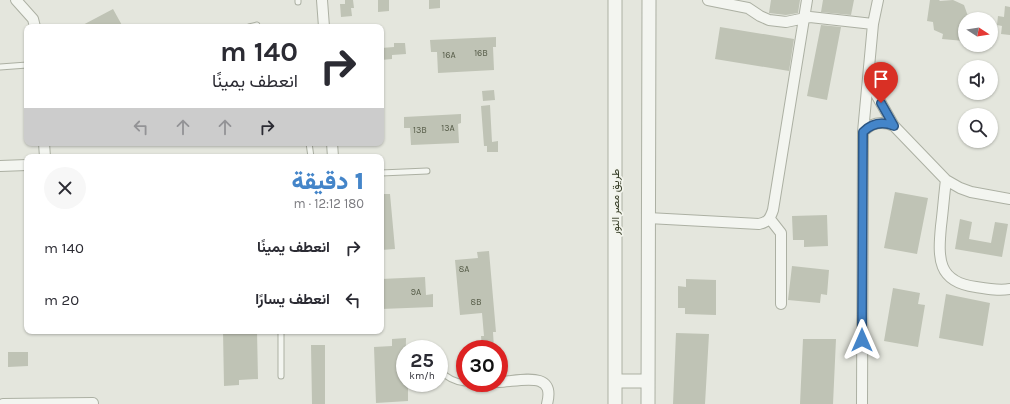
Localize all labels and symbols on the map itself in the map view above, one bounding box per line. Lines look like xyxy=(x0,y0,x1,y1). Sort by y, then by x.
north arrow xyxy=(958,12,998,52)
house number: 16B xyxy=(474,48,488,58)
house number: 16A xyxy=(442,50,456,60)
pin xyxy=(864,62,898,103)
house number: 13A xyxy=(441,123,455,133)
house number: 13B xyxy=(413,125,427,135)
street label: طريق مصر النور xyxy=(609,169,622,236)
house number: 8A xyxy=(459,264,469,274)
house number: 9A xyxy=(411,287,421,297)
house number: 8B xyxy=(470,297,482,307)
position arrow xyxy=(841,319,883,361)
speed limit sign: 30 xyxy=(456,340,508,392)

